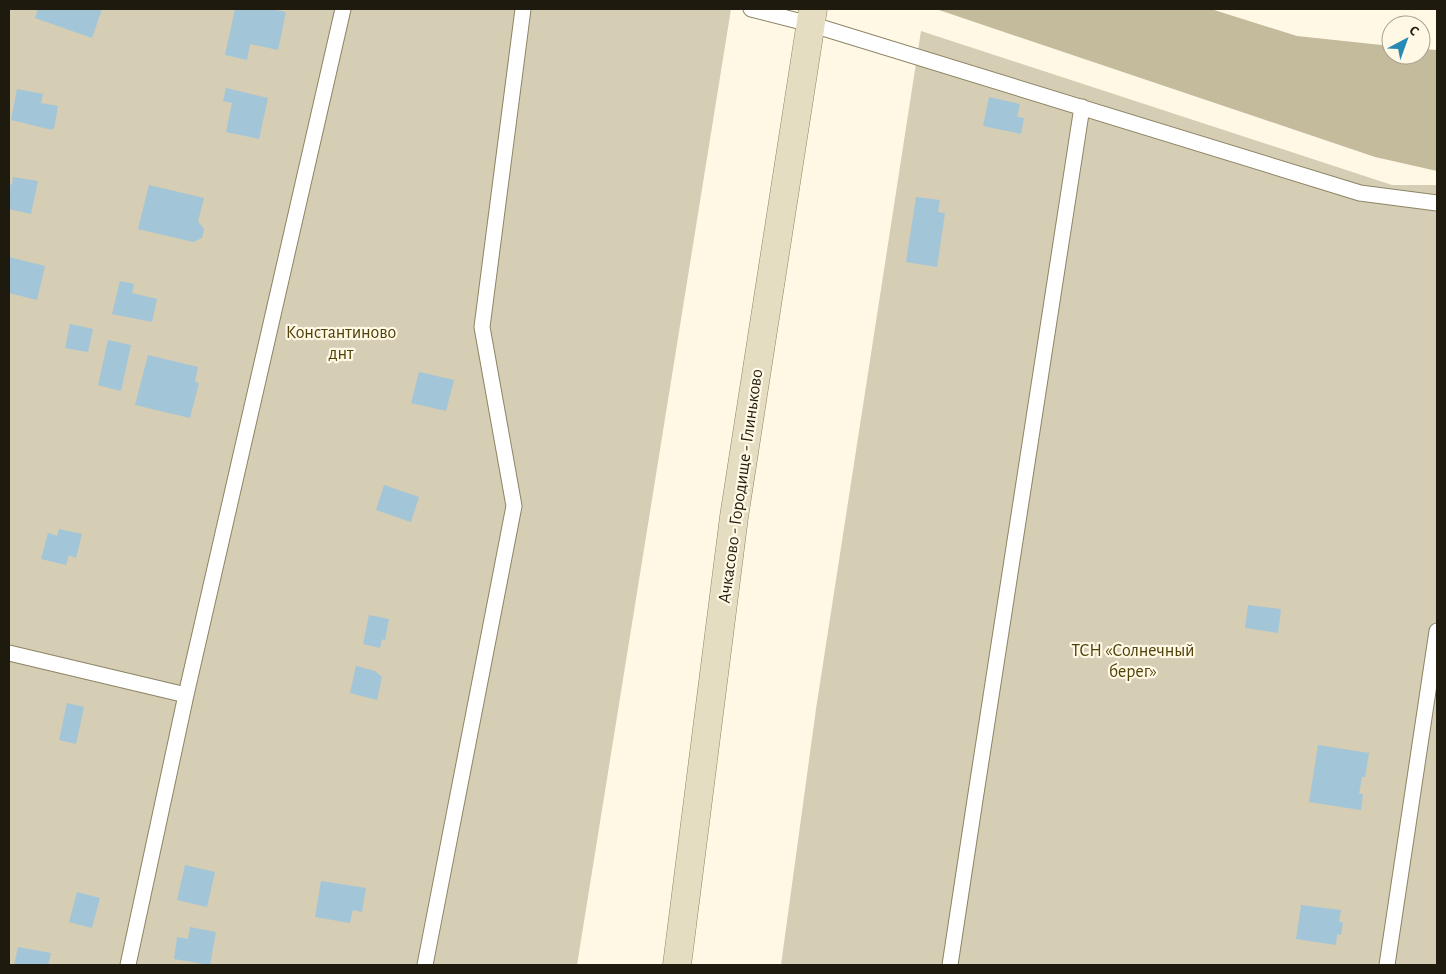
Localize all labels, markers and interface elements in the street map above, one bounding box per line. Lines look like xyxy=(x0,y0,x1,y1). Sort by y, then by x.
north arrow xyxy=(1381,15,1431,65)
text: С xyxy=(1406,23,1422,39)
park label: Константиново днт xyxy=(286,324,396,363)
street label: Ачкасово - Городище - Глиньково xyxy=(716,368,766,604)
park label: ТСН «Солнечный берег» xyxy=(1071,642,1195,681)

